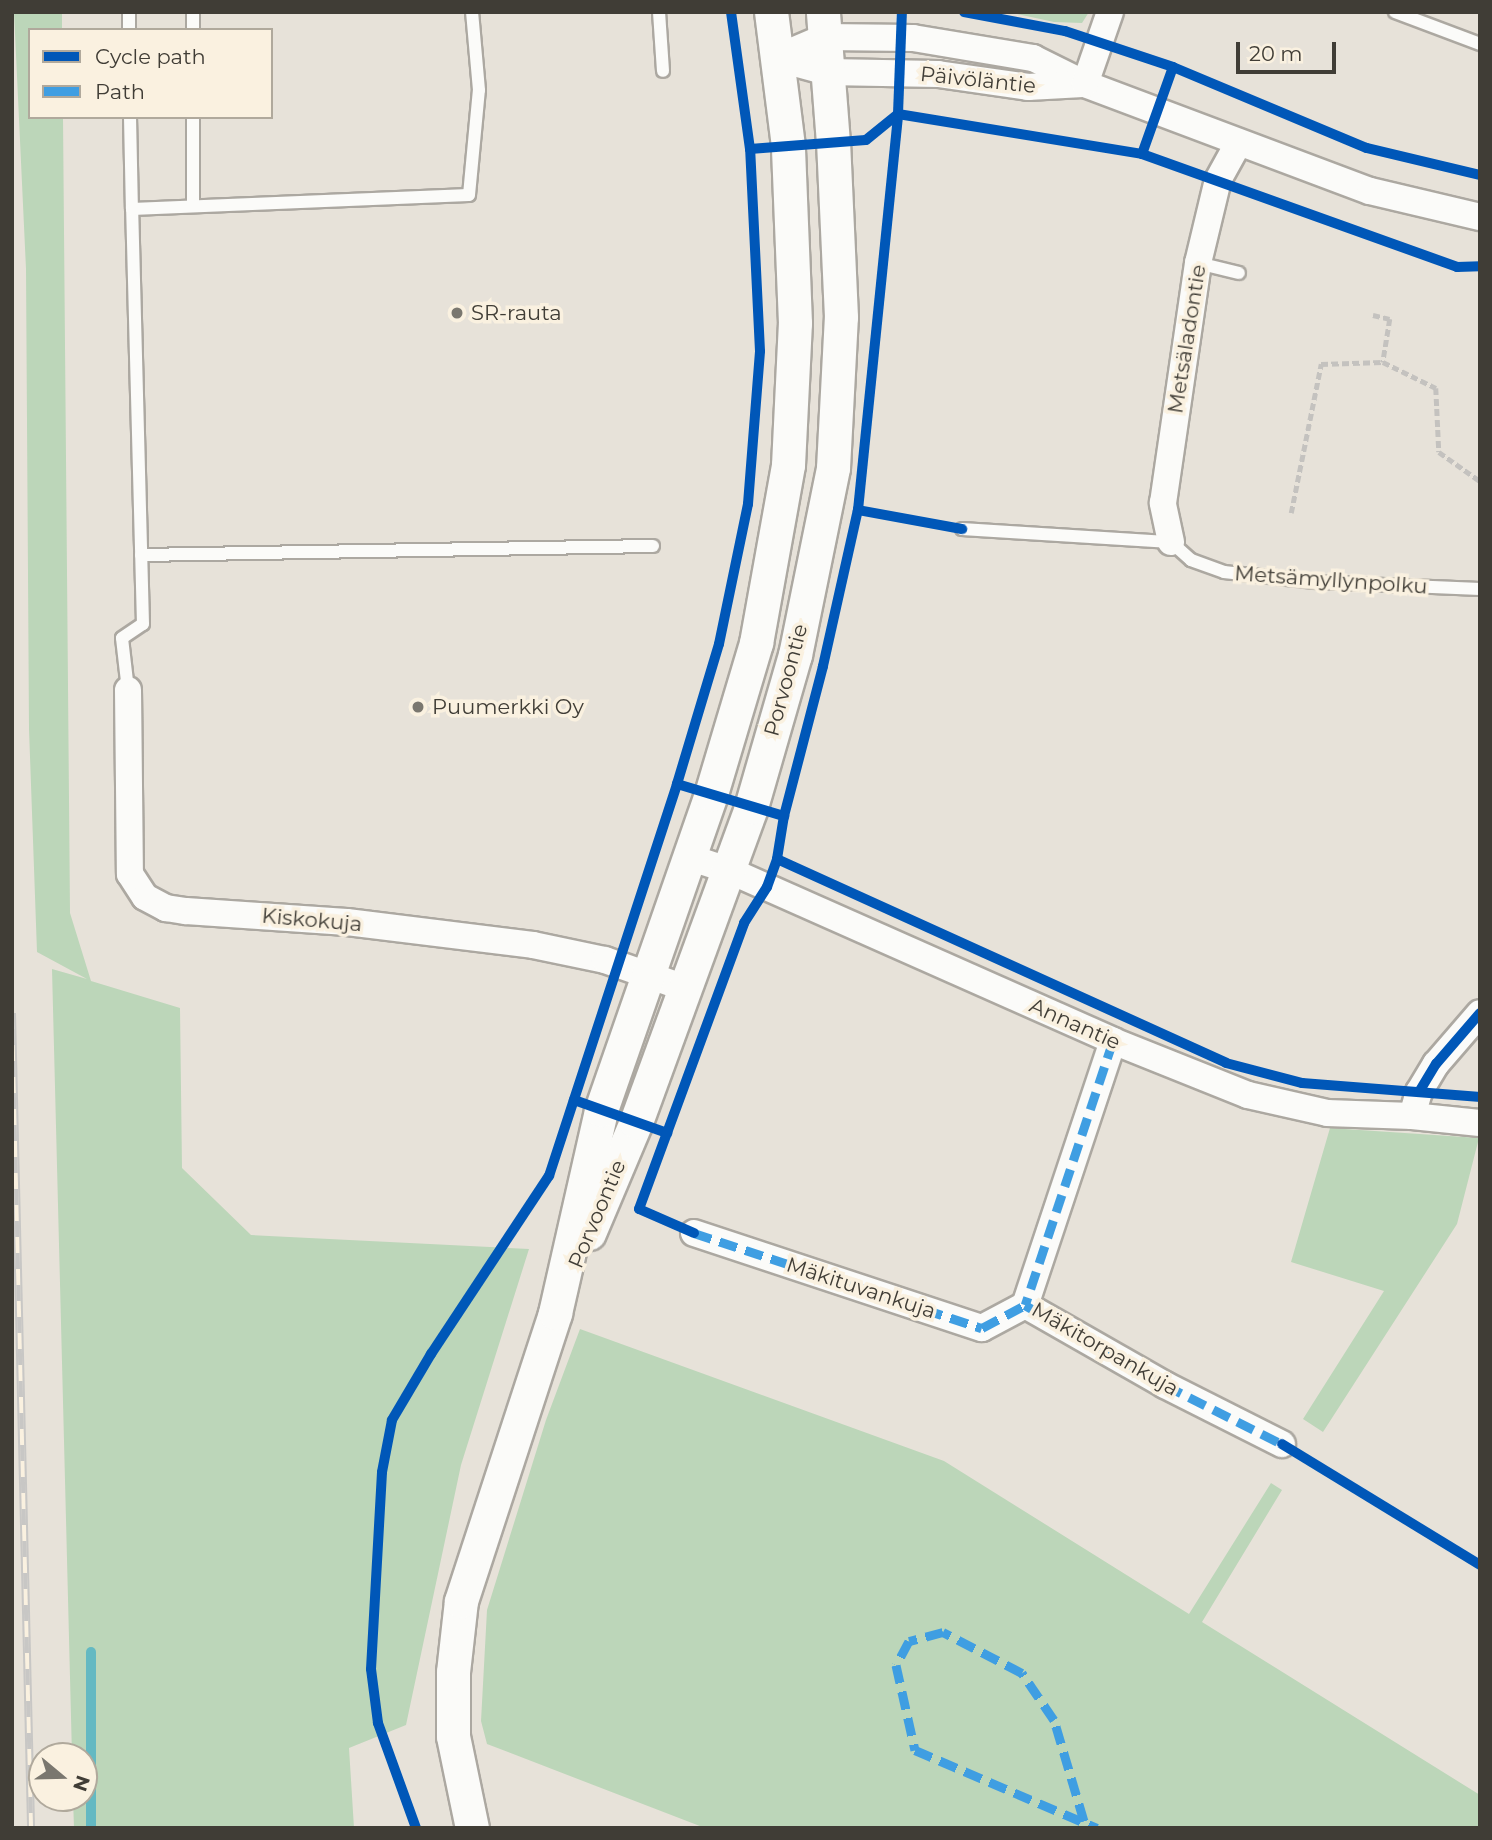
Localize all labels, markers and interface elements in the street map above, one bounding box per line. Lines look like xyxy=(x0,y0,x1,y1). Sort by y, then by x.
legend xyxy=(28,28,273,119)
scale bar xyxy=(1240,28,1340,72)
text: 20 m xyxy=(1249,41,1303,66)
text: Cycle path xyxy=(95,44,206,69)
street label: Päivöläntie xyxy=(919,61,1037,99)
text: Path xyxy=(95,79,145,104)
street label: Metsäladontie xyxy=(1163,263,1211,415)
place label: SR-rauta xyxy=(471,300,562,326)
marker: SR-rauta xyxy=(449,305,465,321)
street label: Metsämyllynpolku xyxy=(1234,561,1428,599)
street label: Porvoontie xyxy=(759,621,813,739)
place label: Puumerkki Oy xyxy=(432,694,584,720)
marker: Puumerkki Oy xyxy=(410,699,426,715)
street label: Kiskokuja xyxy=(261,903,363,937)
street label: Annantie xyxy=(1026,993,1124,1055)
street label: Porvoontie xyxy=(563,1156,631,1272)
street label: Mäkituvankuja xyxy=(783,1252,939,1324)
street label: Mäkitorpankuja xyxy=(1027,1297,1183,1401)
north arrow xyxy=(28,1742,98,1812)
text: N xyxy=(68,1772,95,1794)

